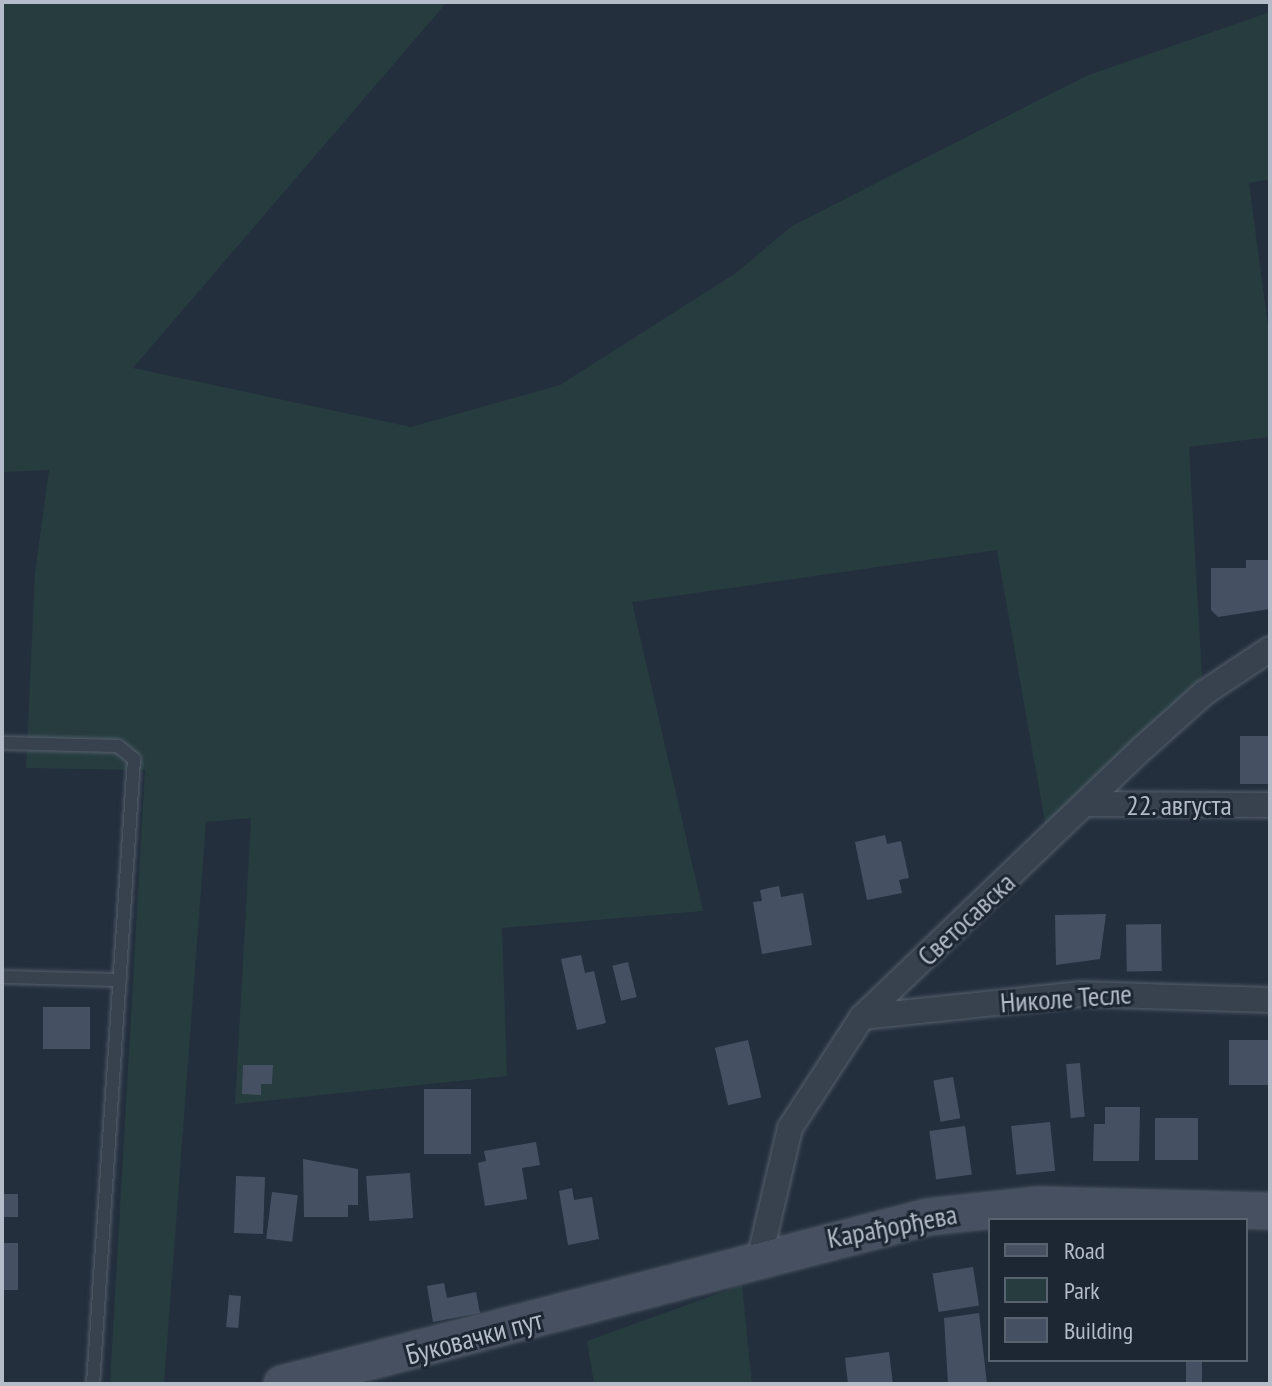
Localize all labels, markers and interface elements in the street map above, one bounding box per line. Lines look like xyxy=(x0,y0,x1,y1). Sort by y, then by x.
street label: 22. августа xyxy=(1125,788,1233,822)
street label: Светосавска xyxy=(910,866,1022,972)
street label: Николе Тесле xyxy=(999,977,1133,1019)
street label: Карађорђева xyxy=(824,1197,960,1255)
legend xyxy=(988,1218,1248,1362)
text: Road xyxy=(1064,1235,1105,1266)
text: Park xyxy=(1064,1275,1100,1306)
street label: Буковачки пут xyxy=(402,1303,546,1371)
text: Building xyxy=(1064,1315,1133,1346)

